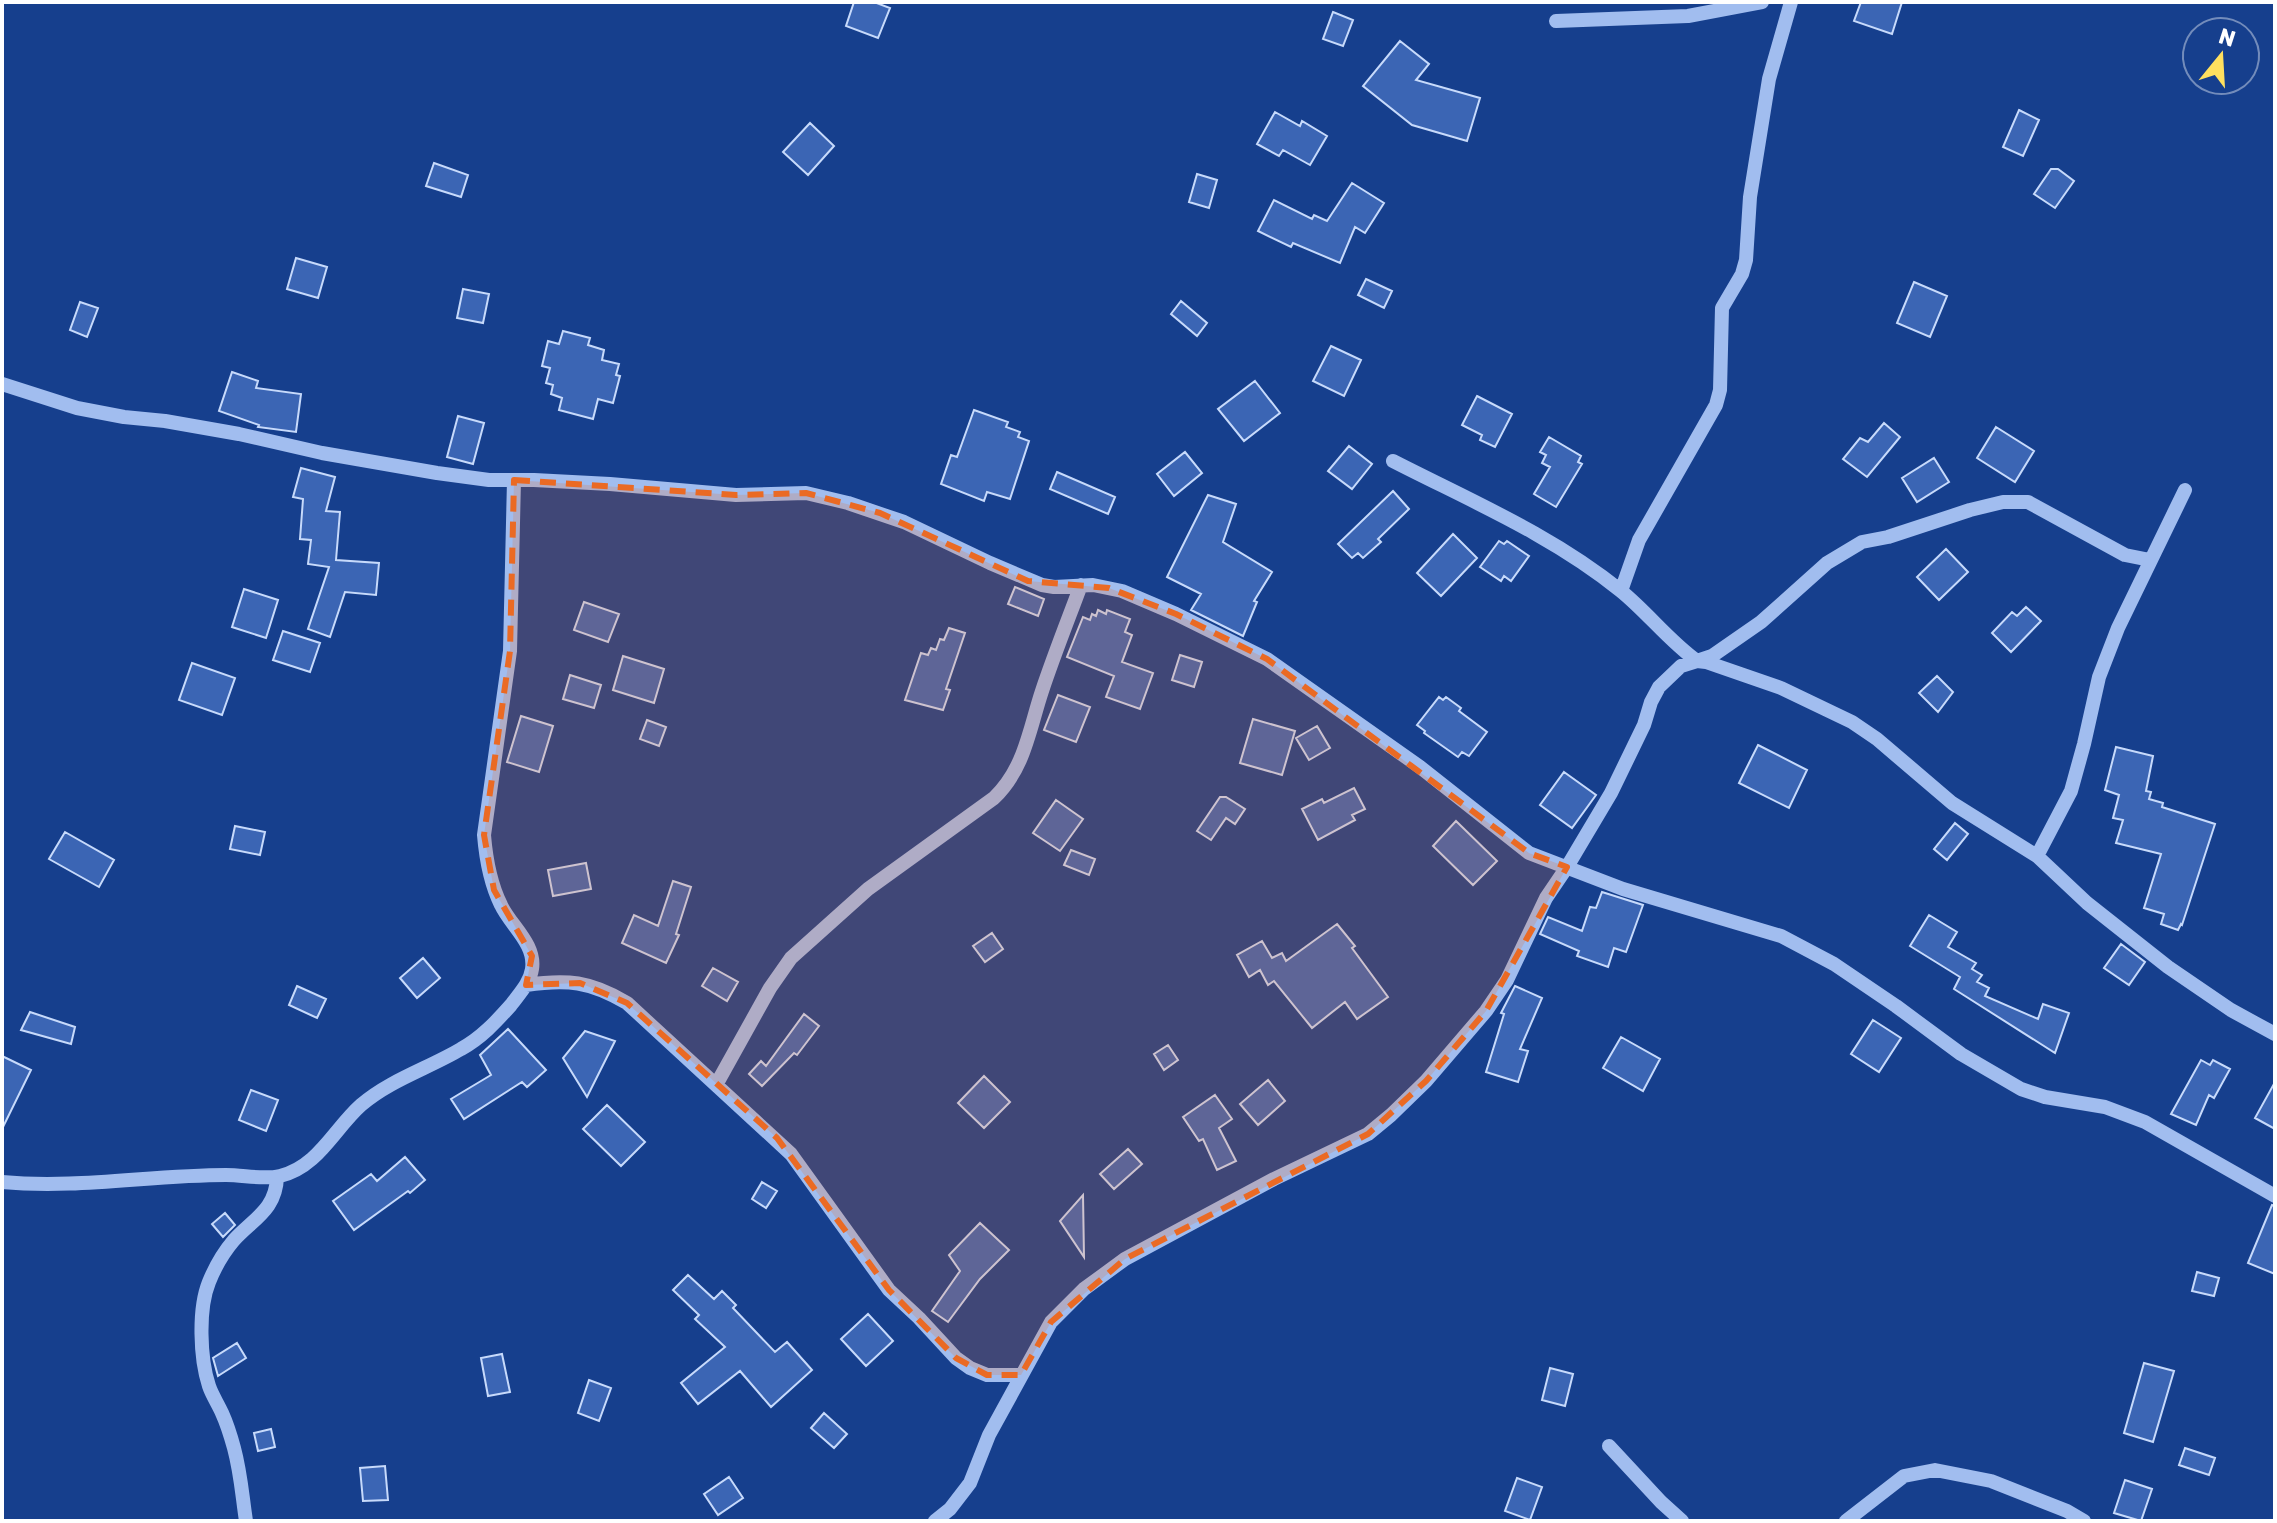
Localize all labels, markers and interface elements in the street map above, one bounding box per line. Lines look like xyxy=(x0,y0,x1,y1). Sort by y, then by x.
north arrow xyxy=(2181,16,2261,96)
text: N xyxy=(2215,22,2239,53)

